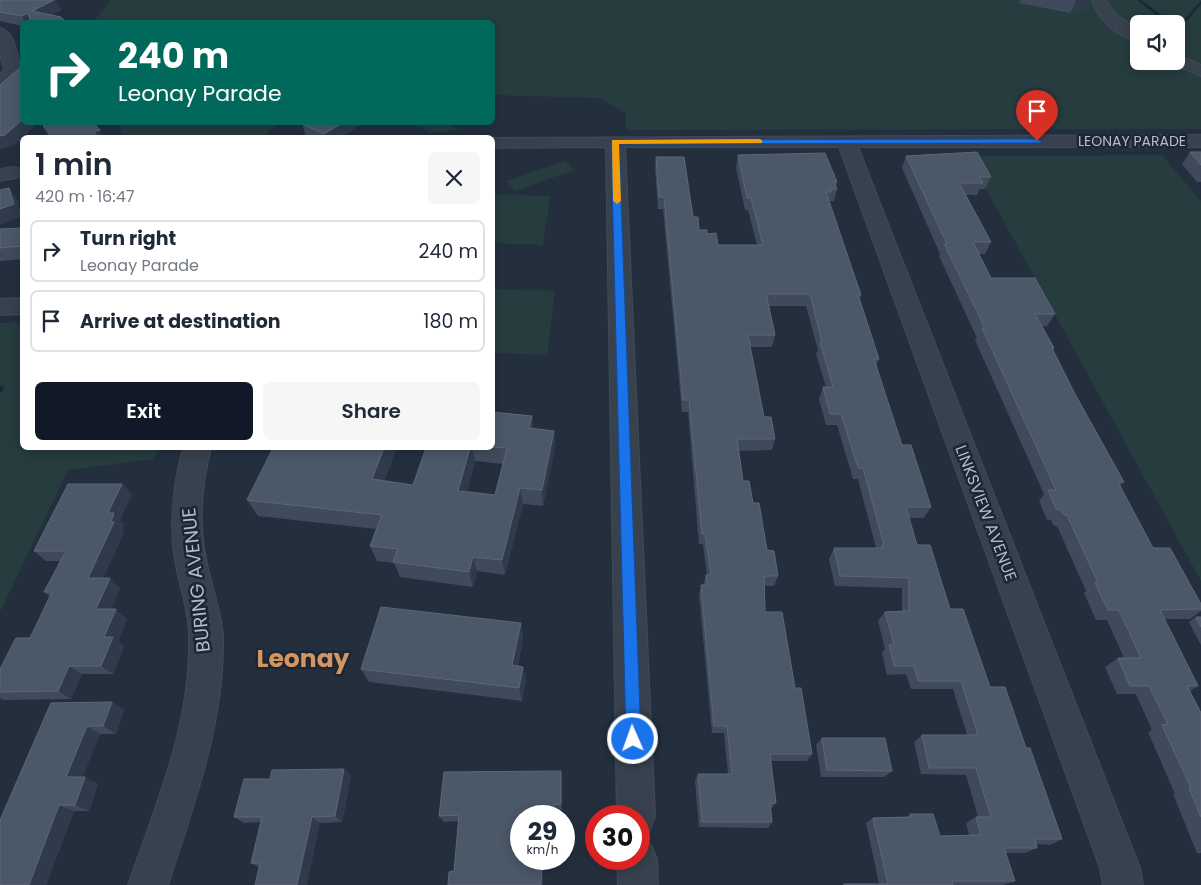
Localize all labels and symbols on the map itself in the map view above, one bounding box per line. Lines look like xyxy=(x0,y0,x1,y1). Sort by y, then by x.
pin xyxy=(1016,90,1058,141)
street label: LEONAY PARADE xyxy=(1078,131,1186,151)
street label: LINKSVIEW AVENUE xyxy=(949,442,1023,584)
street label: BURING AVENUE xyxy=(175,506,217,654)
district label: Leonay xyxy=(257,641,350,676)
position arrow xyxy=(606,712,658,764)
speed limit sign: 30 xyxy=(585,805,650,870)

